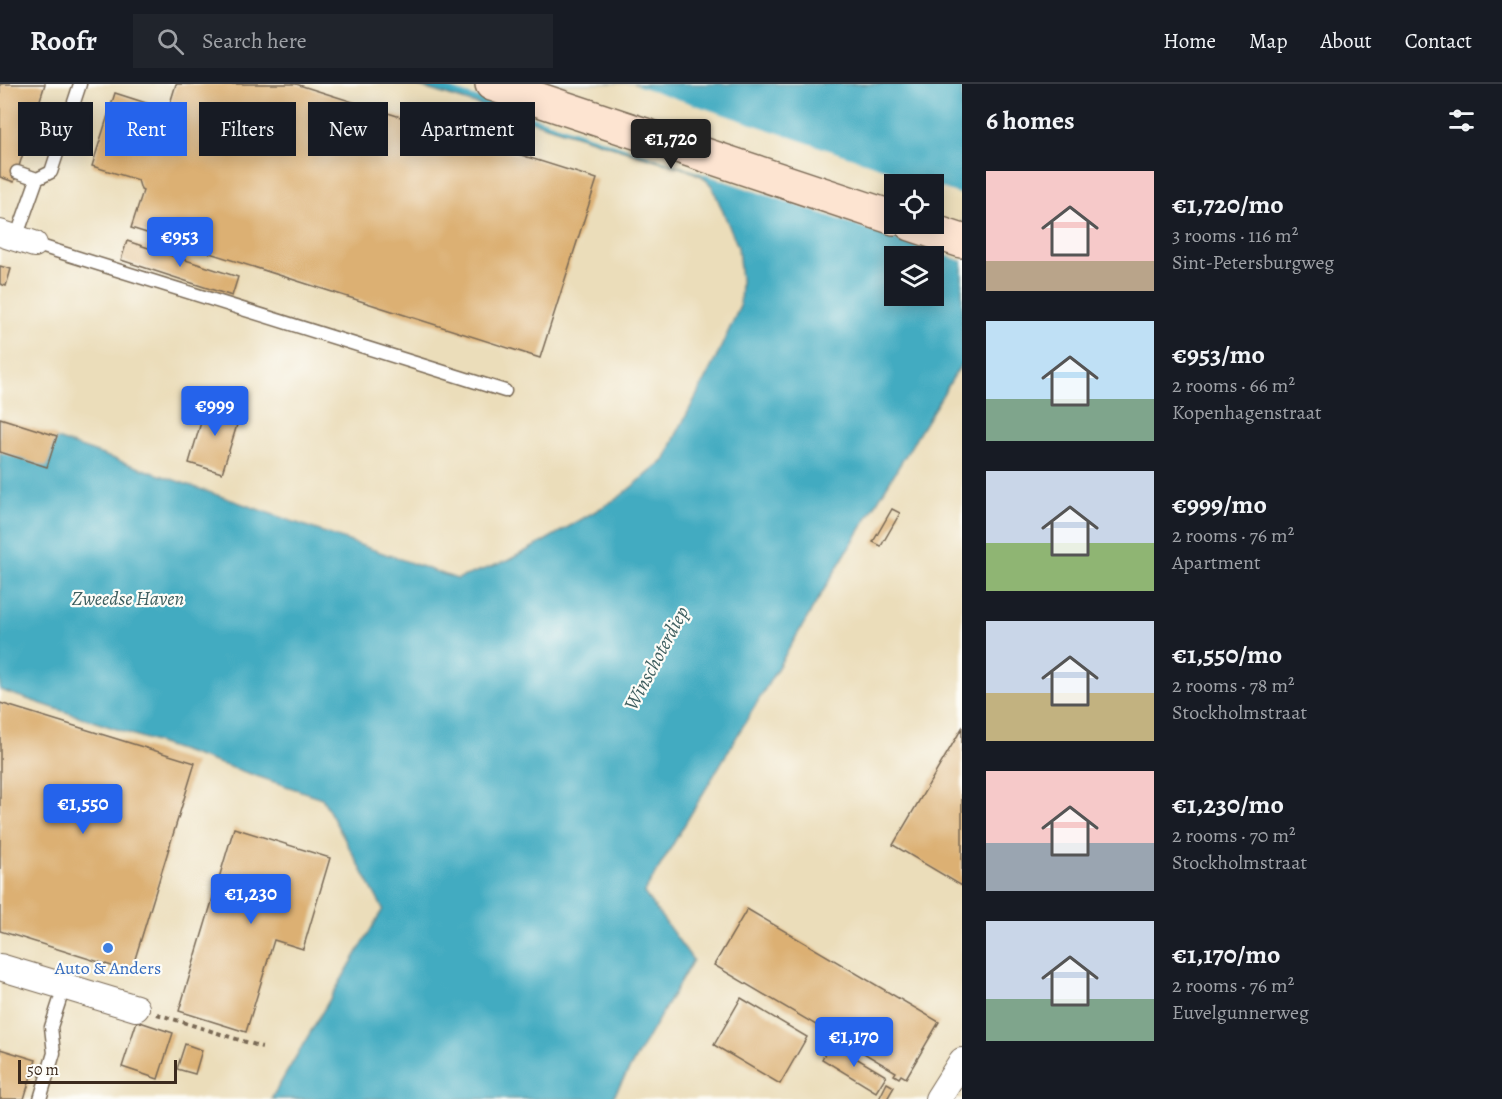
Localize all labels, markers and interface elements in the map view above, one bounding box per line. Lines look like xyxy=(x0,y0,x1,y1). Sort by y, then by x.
search box xyxy=(133,14,553,68)
text: Roofr xyxy=(30,22,97,60)
icon: search xyxy=(154,25,187,58)
text: Search here xyxy=(202,26,307,56)
text: Home xyxy=(1163,27,1216,55)
text: Map xyxy=(1249,27,1287,55)
text: About xyxy=(1320,27,1372,55)
text: Contact xyxy=(1405,27,1472,55)
chip: Buy xyxy=(18,102,93,156)
chip: Rent xyxy=(105,102,187,156)
chip: Filters xyxy=(199,102,296,156)
chip: New xyxy=(308,102,388,156)
chip: Apartment xyxy=(400,102,535,156)
text: 6 homes xyxy=(986,103,1075,138)
icon: filters xyxy=(1445,104,1478,137)
pin: €1,720 xyxy=(622,119,720,170)
text: €1,720 xyxy=(645,125,697,152)
map controls xyxy=(884,174,944,306)
button: locate xyxy=(884,174,944,234)
text: €1,720/mo xyxy=(1172,187,1284,222)
icon: home xyxy=(1034,195,1106,267)
pin: €953 xyxy=(144,217,216,268)
text: 3 rooms · 116 m² xyxy=(1172,222,1298,249)
text: €953 xyxy=(161,223,199,250)
button: layers xyxy=(884,246,944,306)
text: Sint-Petersburgweg xyxy=(1172,249,1334,276)
text: €953/mo xyxy=(1172,337,1265,372)
icon: home xyxy=(1034,345,1106,417)
text: 2 rooms · 66 m² xyxy=(1172,372,1295,399)
pin: €999 xyxy=(179,386,251,437)
text: €999 xyxy=(195,392,235,419)
text: Kopenhagenstraat xyxy=(1172,399,1322,426)
text: €999/mo xyxy=(1172,487,1267,522)
icon: home xyxy=(1034,495,1106,567)
text: 2 rooms · 76 m² xyxy=(1172,522,1294,549)
text: Apartment xyxy=(1172,549,1261,576)
water label: Zweedse Haven xyxy=(72,585,184,612)
water label: Winschoterdiep xyxy=(618,601,695,715)
text: €1,550/mo xyxy=(1172,637,1282,672)
icon: home xyxy=(1034,645,1106,717)
text: 2 rooms · 78 m² xyxy=(1172,672,1295,699)
text: Stockholmstraat xyxy=(1172,699,1307,726)
pin: €1,550 xyxy=(34,784,132,835)
text: €1,230/mo xyxy=(1172,787,1284,822)
text: €1,550 xyxy=(57,790,109,817)
icon: home xyxy=(1034,795,1106,867)
text: 2 rooms · 70 m² xyxy=(1172,822,1296,849)
text: Stockholmstraat xyxy=(1172,849,1307,876)
pin: €1,230 xyxy=(202,874,300,925)
text: €1,230 xyxy=(225,880,277,907)
text: €1,170/mo xyxy=(1172,937,1280,972)
marker: Auto & Anders xyxy=(101,941,115,955)
icon: home xyxy=(1034,945,1106,1017)
place label: Auto & Anders xyxy=(54,956,161,980)
text: 2 rooms · 76 m² xyxy=(1172,972,1294,999)
text: Euvelgunnerweg xyxy=(1172,999,1309,1026)
pin: €1,170 xyxy=(805,1017,903,1068)
text: €1,170 xyxy=(829,1023,879,1050)
scale bar xyxy=(18,1057,177,1084)
text: 50 m xyxy=(27,1059,59,1081)

